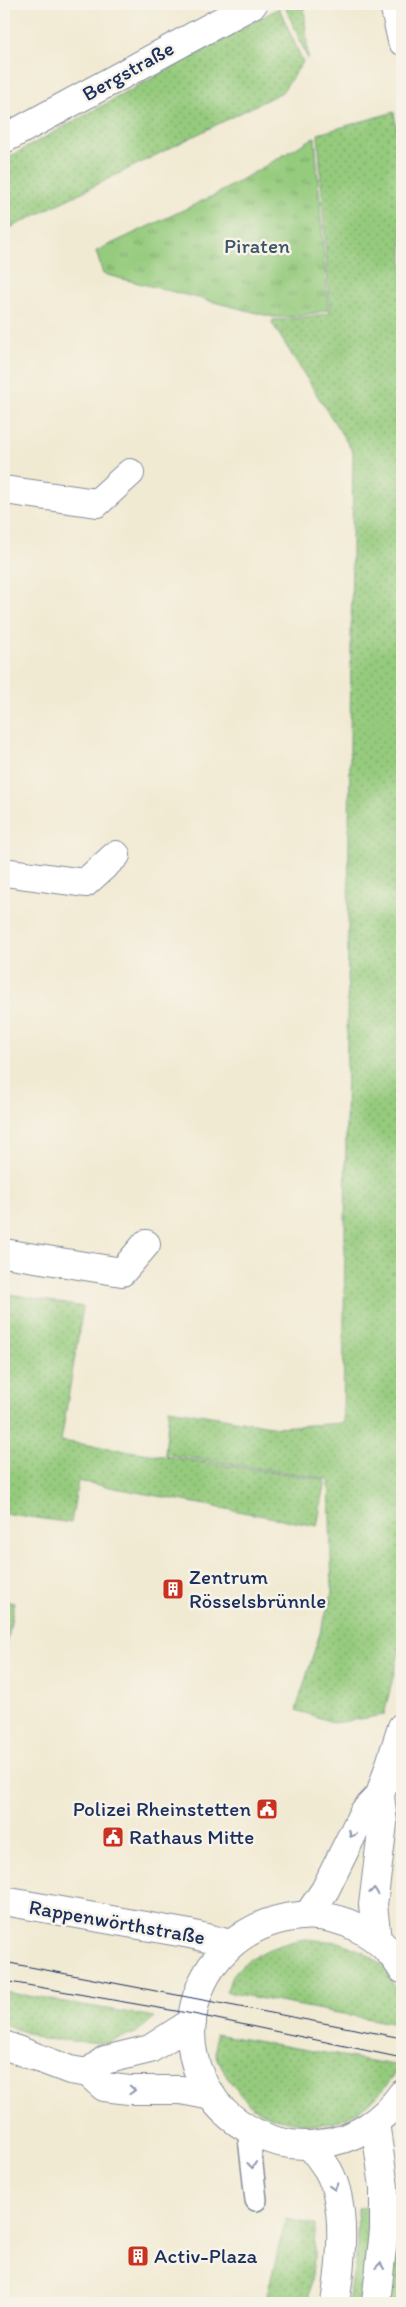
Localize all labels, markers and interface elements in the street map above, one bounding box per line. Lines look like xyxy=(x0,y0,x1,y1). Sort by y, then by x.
street label: Bergstraße xyxy=(77,35,178,106)
park label: Piraten xyxy=(224,233,290,258)
place label: Zentrum Rösselsbrünnle xyxy=(189,1564,326,1613)
building icon: Zentrum Rösselsbrünnle xyxy=(161,1577,185,1601)
place label: Polizei Rheinstetten xyxy=(73,1796,251,1821)
public building icon: Polizei Rheinstetten xyxy=(255,1797,279,1821)
place label: Rathaus Mitte xyxy=(129,1824,254,1849)
public building icon: Rathaus Mitte xyxy=(101,1825,125,1849)
one-way arrow xyxy=(348,1829,358,1838)
one-way arrow xyxy=(368,1887,379,1895)
street label: Rappenwörthstraße xyxy=(27,1894,207,1949)
one-way arrow xyxy=(128,2085,136,2095)
one-way arrow xyxy=(246,2161,257,2169)
one-way arrow xyxy=(328,2182,338,2191)
place label: Activ-Plaza xyxy=(154,2243,257,2268)
building icon: Activ-Plaza xyxy=(126,2244,150,2268)
one-way arrow xyxy=(374,2262,385,2270)

